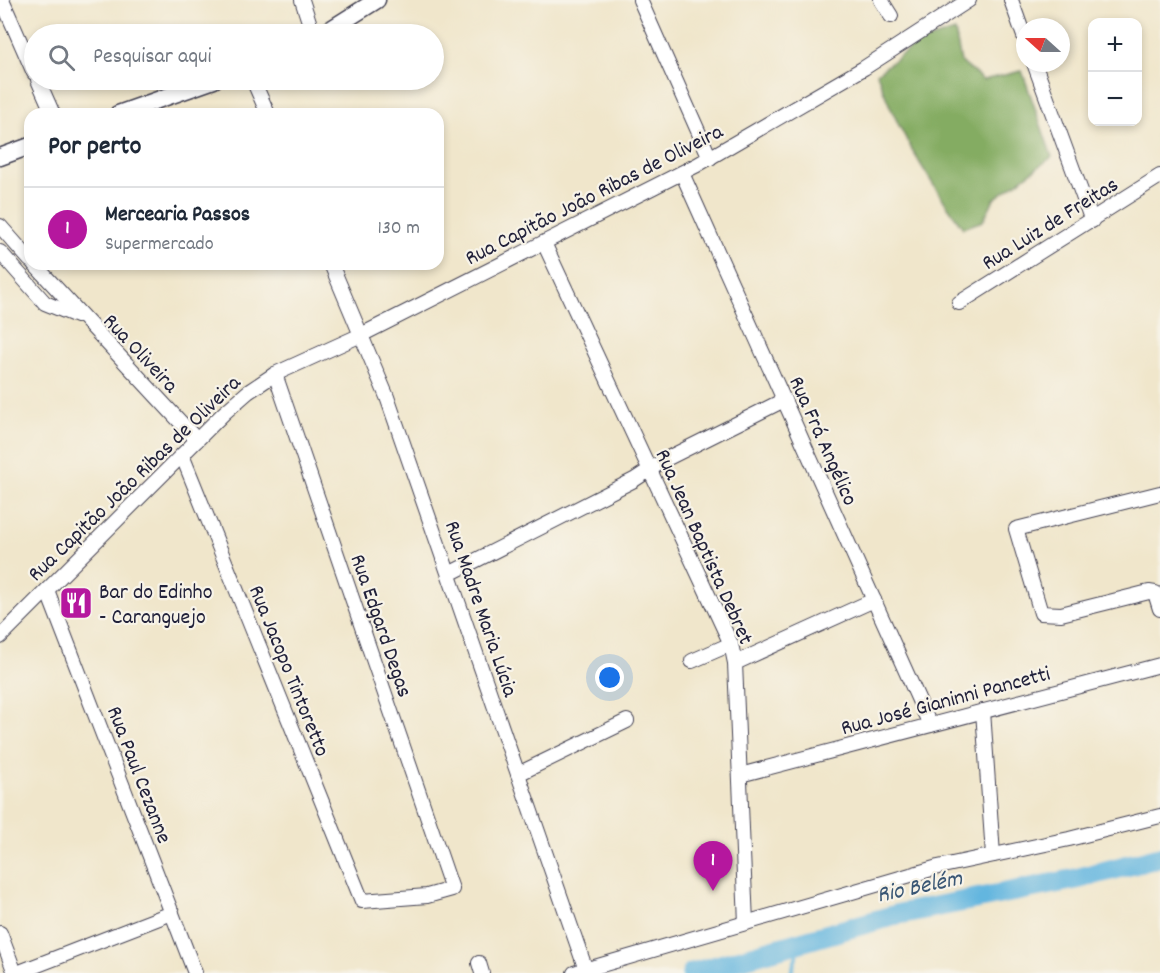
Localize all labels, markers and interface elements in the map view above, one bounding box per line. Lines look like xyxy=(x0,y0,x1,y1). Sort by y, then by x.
north arrow xyxy=(1016,18,1070,72)
map controls xyxy=(1088,18,1142,126)
button: + xyxy=(1088,18,1142,72)
search box xyxy=(24,24,444,90)
icon: search xyxy=(45,41,78,74)
text: Pesquisar aqui xyxy=(93,42,212,73)
button: − xyxy=(1088,72,1142,126)
street label: Rua Capitão João Ribas de Oliveira xyxy=(460,117,729,275)
text: Por perto xyxy=(48,129,141,166)
street label: Rua Luiz de Freitas xyxy=(977,171,1125,279)
text: Mercearia Passos xyxy=(105,200,250,231)
text: 1 xyxy=(65,215,70,243)
text: 130 m xyxy=(378,215,420,243)
text: Supermercado xyxy=(105,231,214,259)
street label: Rua Oliveira xyxy=(94,308,185,402)
street label: Rua Capitão João Ribas de Oliveira xyxy=(22,369,249,590)
street label: Rua Frá Angélico xyxy=(779,372,864,511)
street label: Rua Jean Baptista Debret xyxy=(646,445,760,650)
street label: Rua Madre Maria Lúcia xyxy=(435,517,525,702)
street label: Rua Edgard Degas xyxy=(341,550,419,702)
place label: Bar do Edinho - Caranguejo xyxy=(99,578,212,634)
street label: Rua Jacopo Tintoretto xyxy=(239,581,336,762)
restaurant icon: Bar do Edinho - Caranguejo xyxy=(58,585,94,621)
street label: Rua José Gianinni Pancetti xyxy=(838,660,1054,745)
your location xyxy=(595,663,624,692)
street label: Rua Paul Cezanne xyxy=(97,702,178,848)
pin: 1 xyxy=(694,842,732,891)
water label: Rio Belém xyxy=(874,862,966,914)

